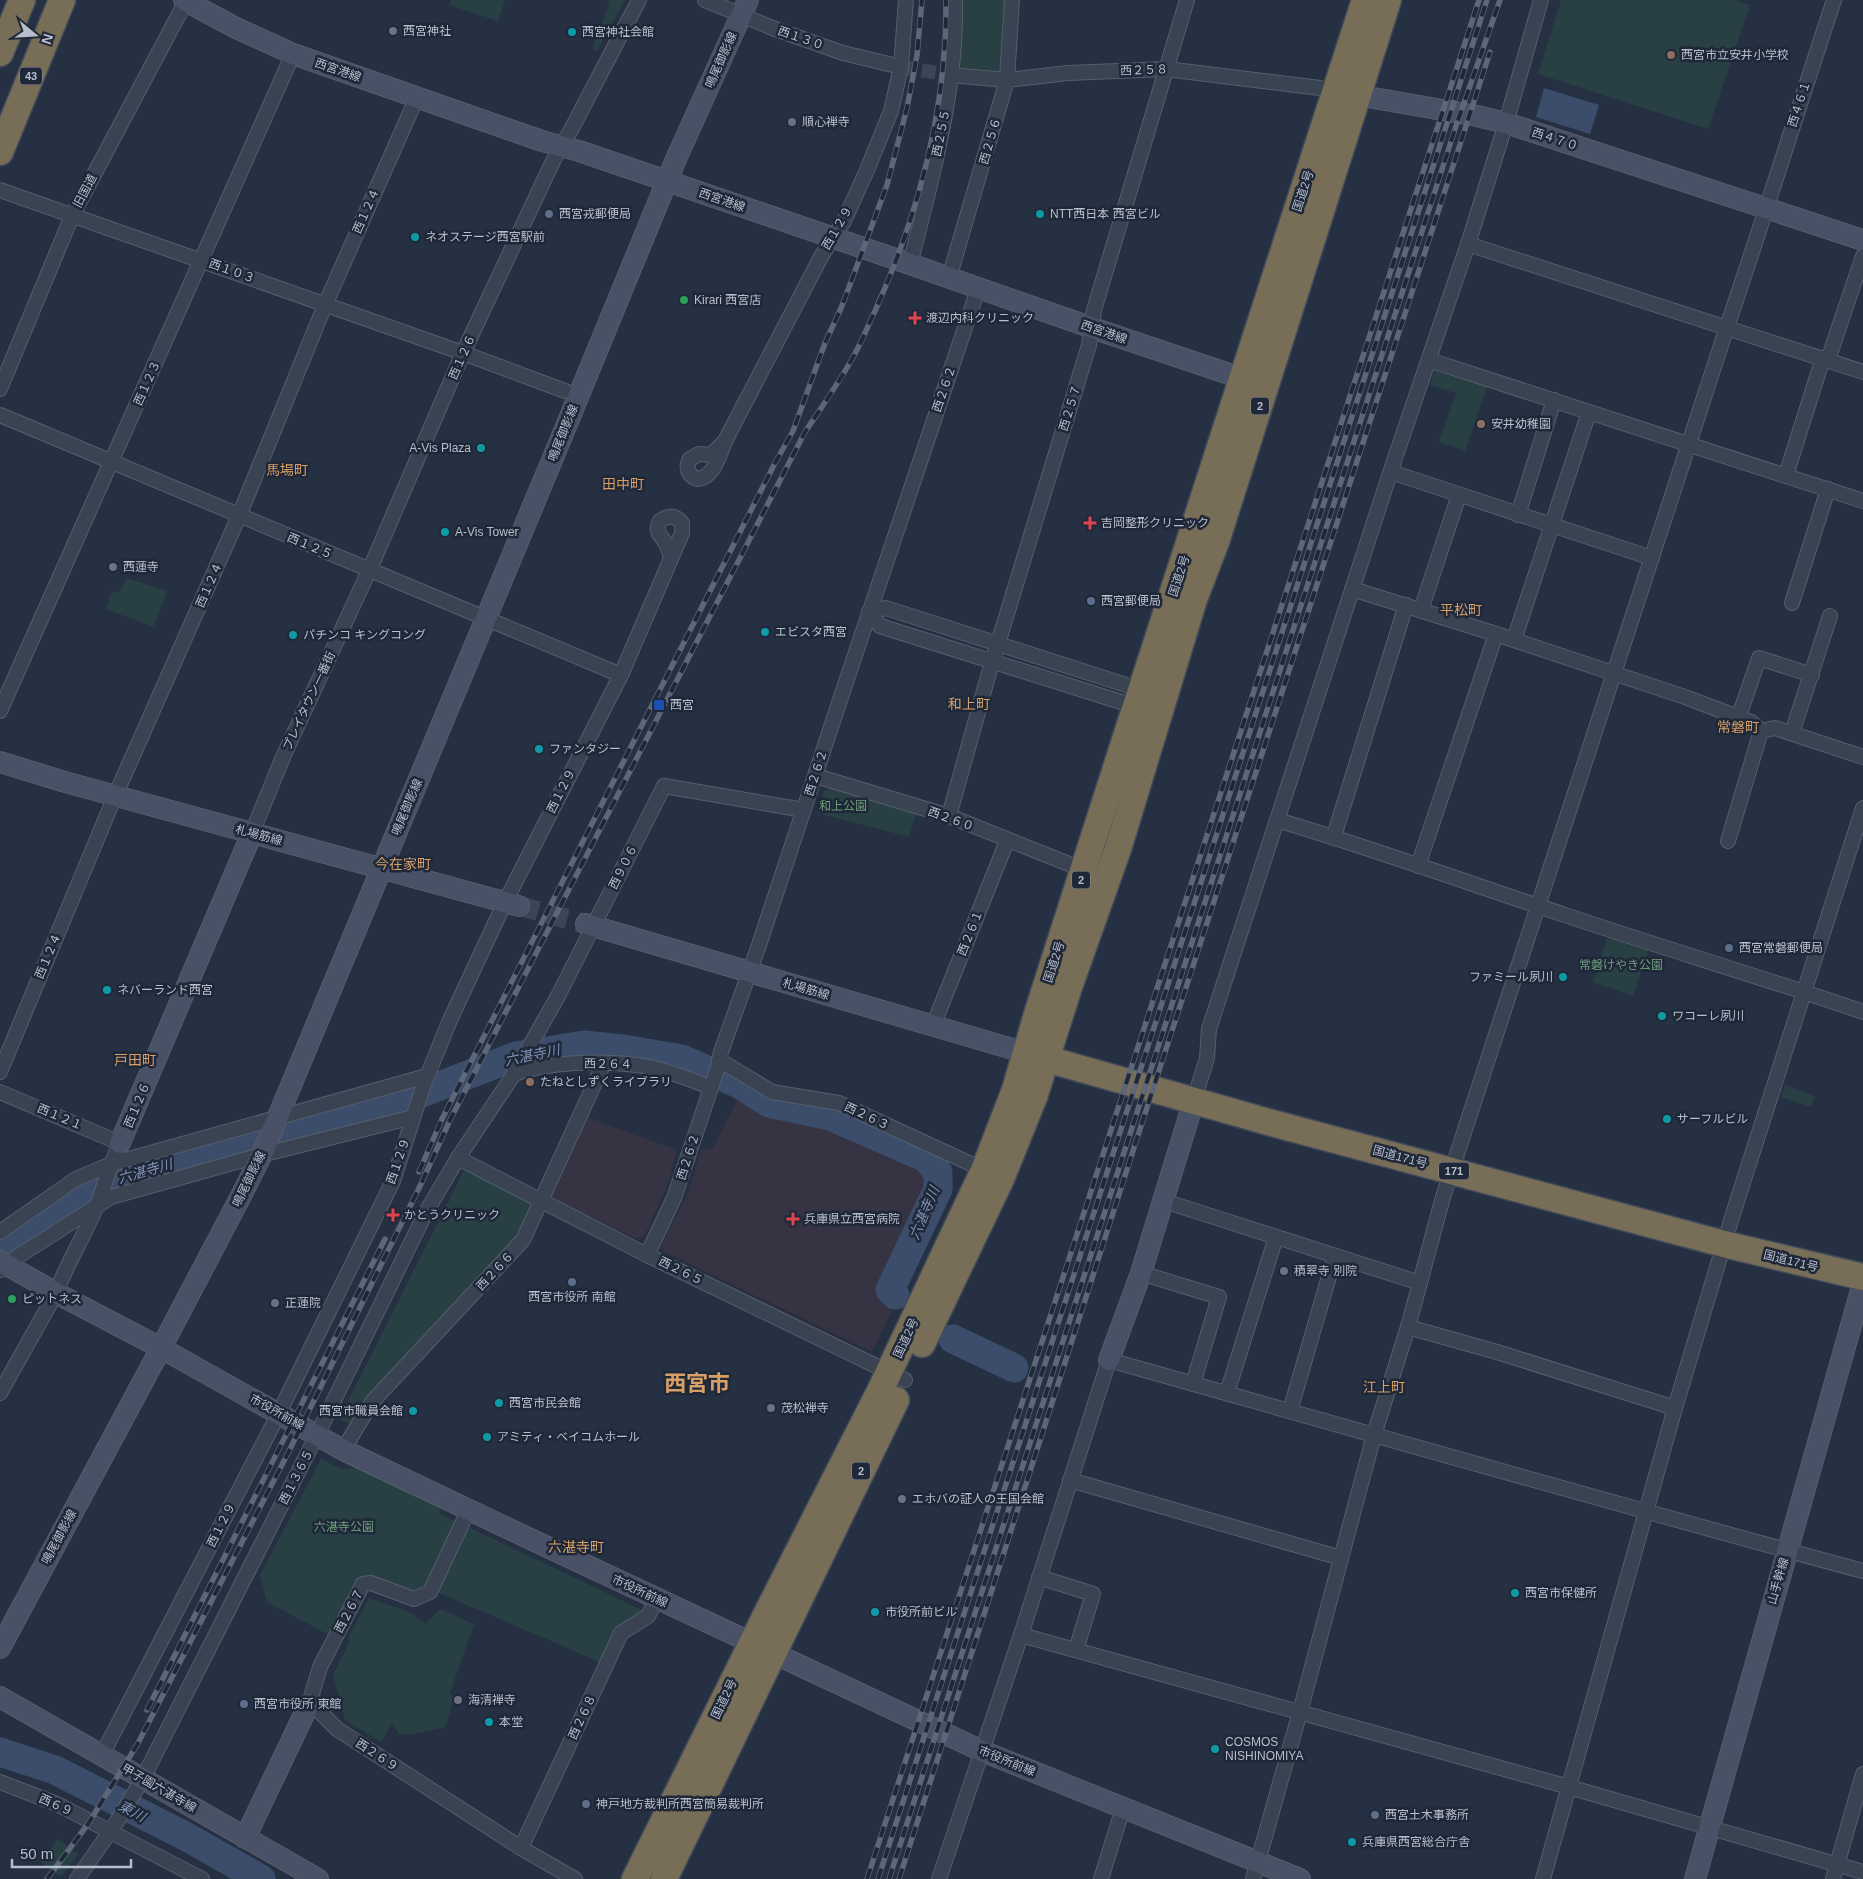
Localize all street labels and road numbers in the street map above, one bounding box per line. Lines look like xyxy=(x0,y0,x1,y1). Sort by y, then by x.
street label: 西１３０ xyxy=(776,24,826,52)
street label: 鳴尾御影線 xyxy=(702,30,740,90)
street label: 西宮港線 xyxy=(313,56,363,84)
street label: 西２５８ xyxy=(1120,62,1168,78)
road number: 43 xyxy=(20,68,42,84)
street label: 西４６１ xyxy=(1785,79,1813,129)
street label: 西２５５ xyxy=(930,108,952,158)
street label: 西２５６ xyxy=(977,116,1003,166)
street label: 西４７０ xyxy=(1530,125,1580,153)
street label: 国道2号 xyxy=(1290,169,1316,213)
street label: 旧国道 xyxy=(70,172,100,210)
street label: 西１２４ xyxy=(350,186,382,236)
street label: 西宮港線 xyxy=(697,186,747,214)
street label: 西１２９ xyxy=(819,204,855,252)
street label: 西１０３ xyxy=(207,256,257,286)
street label: 西宮港線 xyxy=(1079,318,1129,346)
street label: 西１２６ xyxy=(446,332,478,382)
street label: 西１２３ xyxy=(131,358,163,408)
street label: 西２６２ xyxy=(930,364,958,414)
street label: 西２５７ xyxy=(1056,383,1084,433)
road number: 2 xyxy=(1251,398,1269,414)
street label: 鳴尾御影線 xyxy=(545,403,581,463)
street label: 西１２５ xyxy=(285,530,335,562)
street label: 国道2号 xyxy=(1166,554,1192,598)
street label: 西１２４ xyxy=(193,560,225,610)
street label: プレイタウン一番街 xyxy=(280,649,338,753)
street label: 西２６２ xyxy=(802,748,830,798)
street label: 西１２９ xyxy=(544,766,578,816)
street label: 鳴尾御影線 xyxy=(389,777,425,837)
street label: 西２６０ xyxy=(926,804,976,834)
street label: 札場筋線 xyxy=(234,822,284,848)
street label: 西９０６ xyxy=(606,842,640,892)
road number: 2 xyxy=(1072,872,1090,888)
street label: 西２６１ xyxy=(955,908,985,958)
street label: 西１２４ xyxy=(32,931,64,981)
street label: 国道2号 xyxy=(1041,940,1067,984)
street label: 札場筋線 xyxy=(781,976,831,1002)
street label: 西２６４ xyxy=(584,1057,632,1071)
street label: 西１２６ xyxy=(121,1080,153,1130)
street label: 西２６３ xyxy=(842,1100,892,1132)
street label: 西１２１ xyxy=(35,1101,85,1133)
street label: 西２６２ xyxy=(674,1132,702,1182)
street label: 西１２９ xyxy=(384,1136,412,1186)
street label: 国道171号 xyxy=(1371,1143,1429,1171)
street label: 鳴尾御影線 xyxy=(230,1149,268,1209)
road number: 171 xyxy=(1439,1162,1469,1180)
street label: 国道171号 xyxy=(1762,1247,1820,1275)
street label: 西２６６ xyxy=(474,1249,516,1293)
street label: 西２６５ xyxy=(656,1254,706,1288)
street label: 国道2号 xyxy=(891,1316,921,1360)
street label: 市役所前線 xyxy=(247,1391,307,1433)
street label: 西１３６５ xyxy=(276,1447,316,1507)
road number: 2 xyxy=(852,1462,870,1480)
street label: 西１２９ xyxy=(204,1500,238,1550)
street label: 鳴尾御影線 xyxy=(39,1507,79,1567)
street label: 山手幹線 xyxy=(1765,1556,1791,1606)
street label: 市役所前線 xyxy=(610,1572,670,1610)
street label: 西２６７ xyxy=(332,1587,366,1635)
street label: 国道2号 xyxy=(708,1677,740,1721)
street label: 西２６８ xyxy=(566,1692,598,1742)
street label: 西２６９ xyxy=(353,1736,401,1774)
street label: 市役所前線 xyxy=(977,1743,1037,1779)
street label: 甲子園六湛寺線 xyxy=(119,1761,199,1815)
street label: 西６９ xyxy=(37,1791,75,1819)

